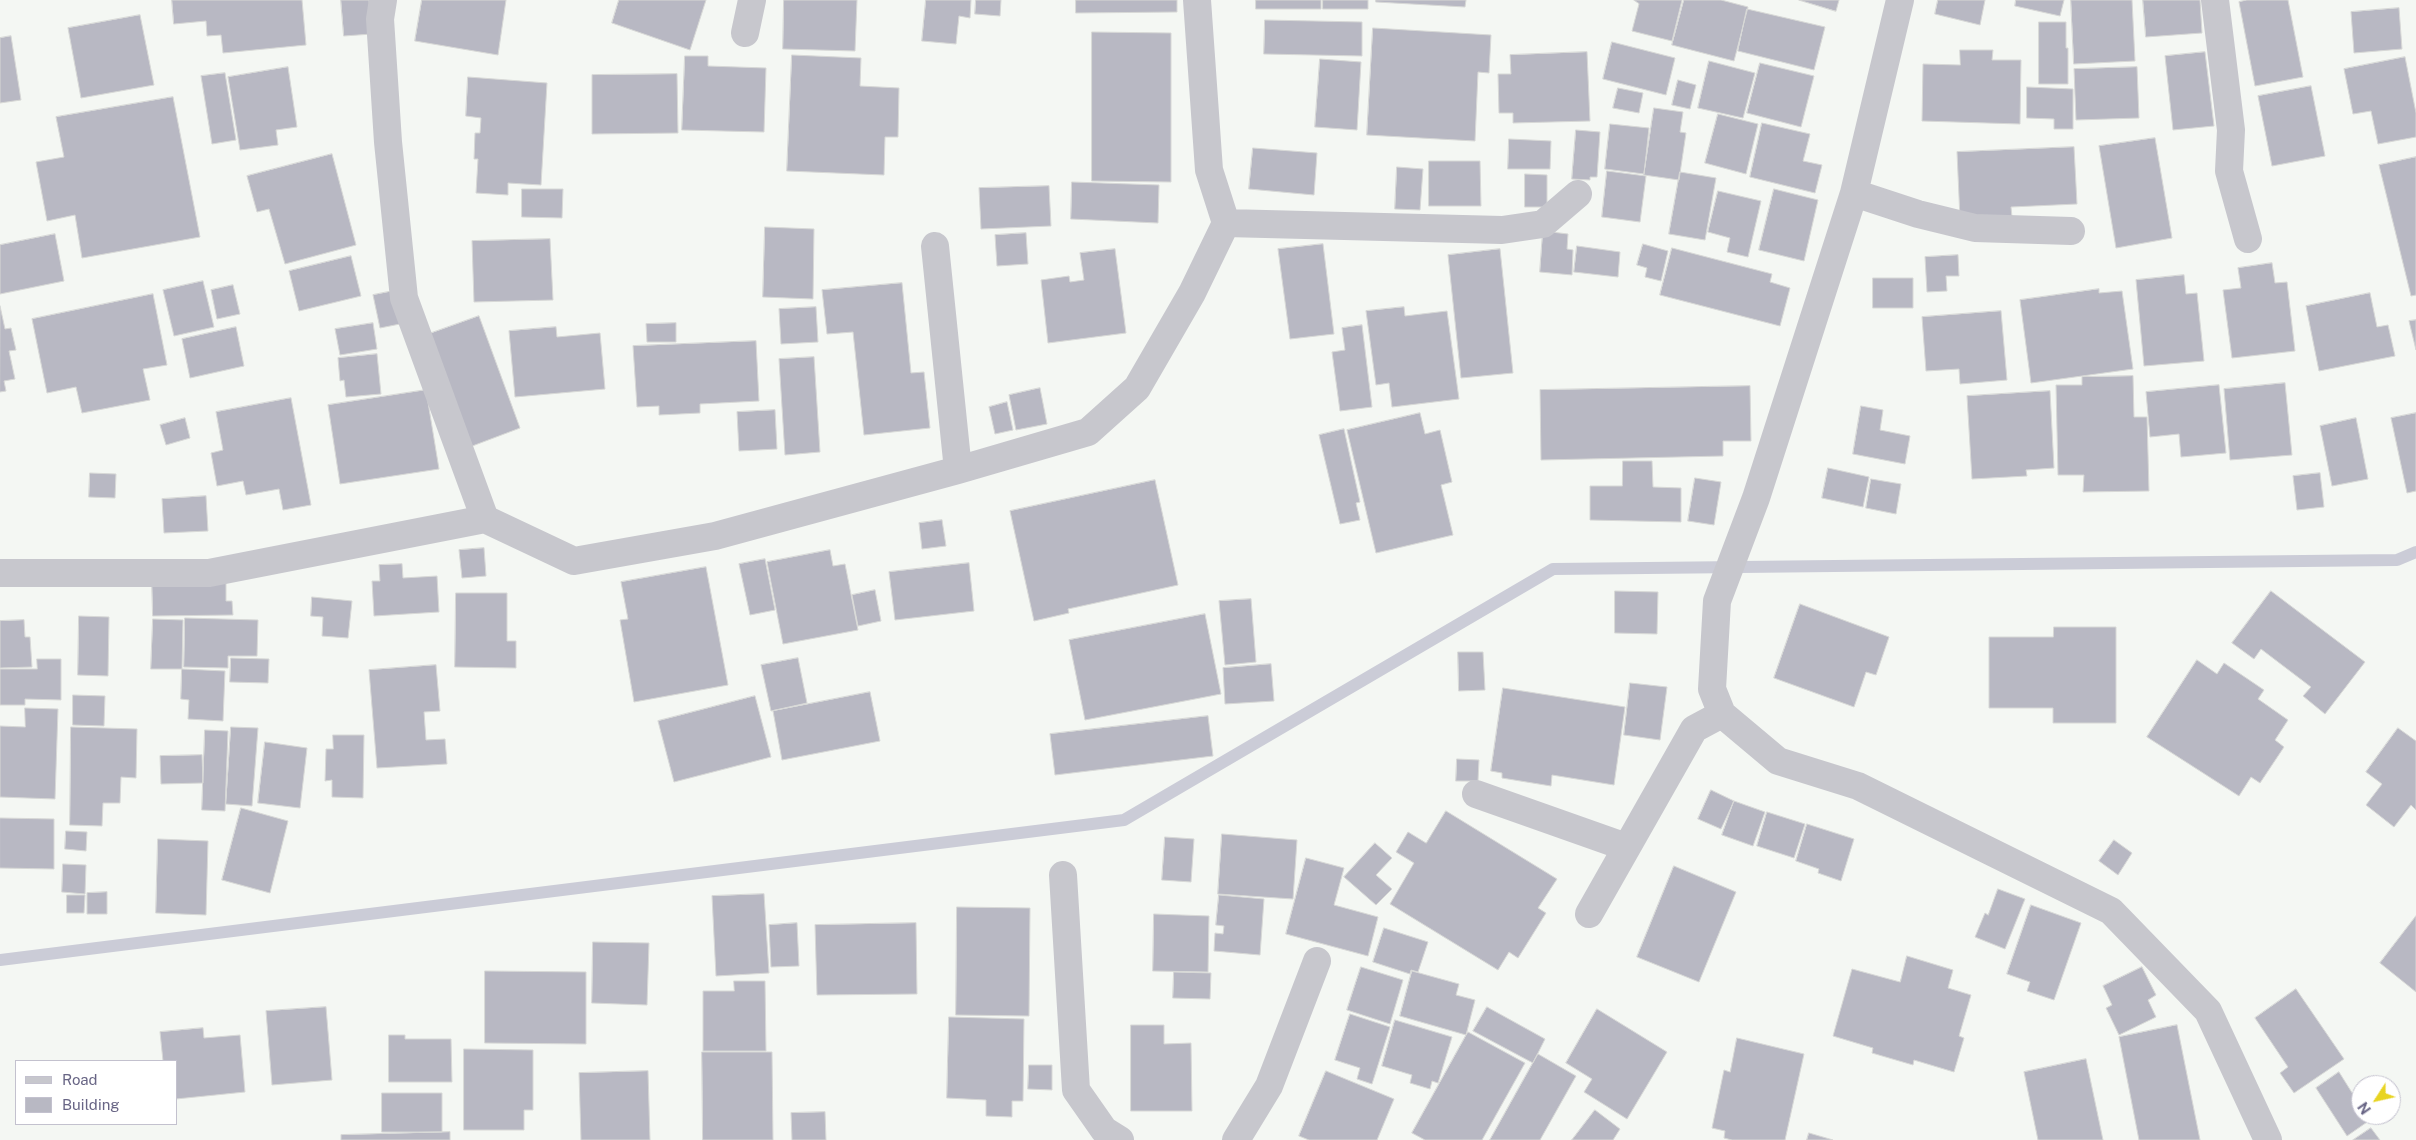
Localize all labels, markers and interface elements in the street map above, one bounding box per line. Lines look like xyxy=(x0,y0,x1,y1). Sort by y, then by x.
legend xyxy=(15,1060,178,1125)
text: Road xyxy=(62,1071,98,1088)
north arrow xyxy=(2351,1075,2401,1125)
text: Building xyxy=(62,1096,120,1113)
text: N xyxy=(2355,1099,2374,1117)

